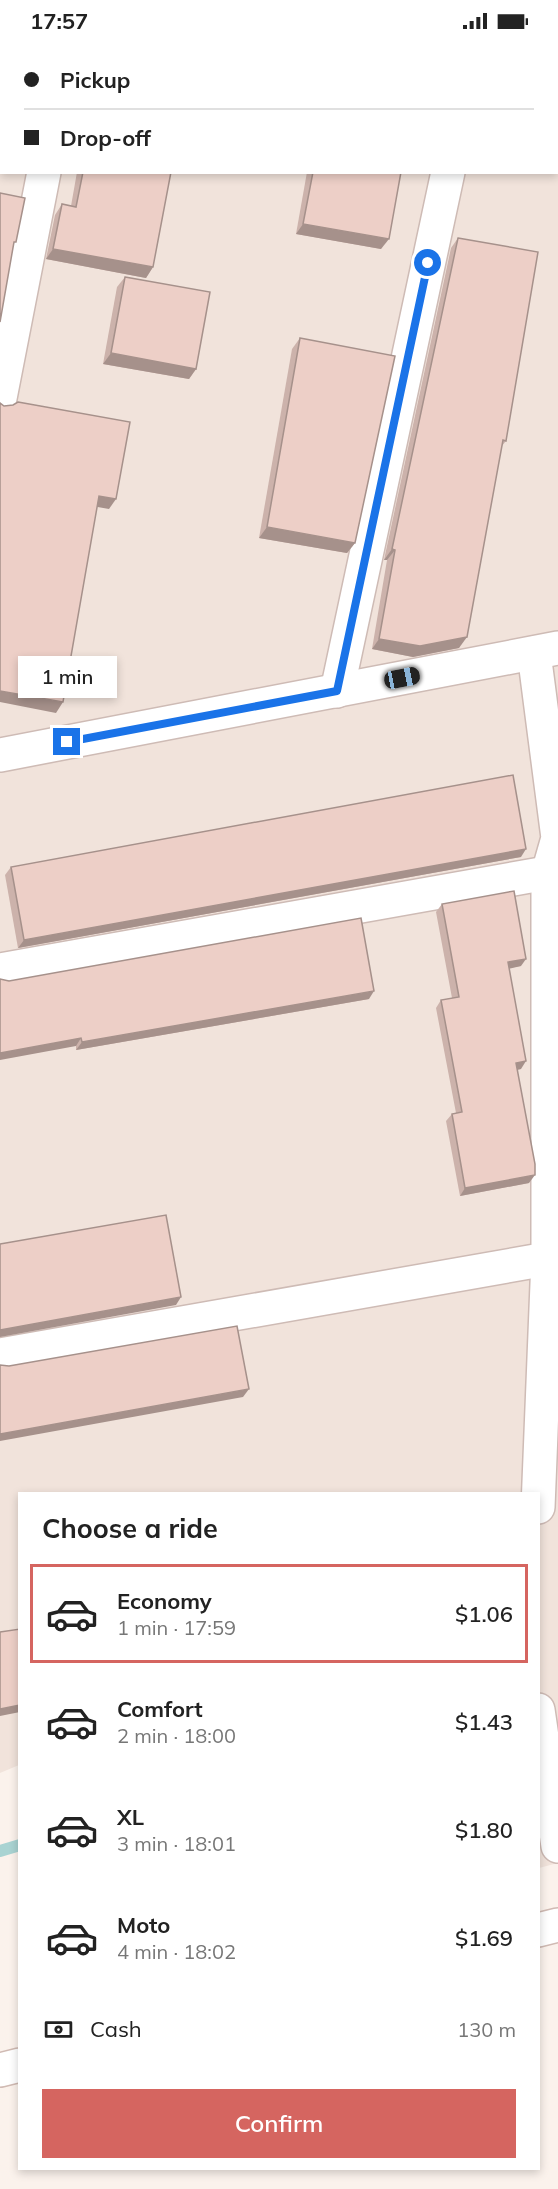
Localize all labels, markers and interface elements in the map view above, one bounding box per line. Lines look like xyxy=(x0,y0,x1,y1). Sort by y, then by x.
text: 17:57 xyxy=(30,7,88,35)
text: Pickup xyxy=(60,66,130,94)
text: Drop-off xyxy=(60,124,151,152)
route start xyxy=(414,249,441,276)
callout: 1 min xyxy=(17,655,116,697)
text: 1 min xyxy=(42,664,93,689)
car xyxy=(383,666,421,690)
route end xyxy=(53,728,80,755)
text: Choose a ride xyxy=(42,1511,218,1545)
icon: car xyxy=(45,1587,99,1641)
text: Economy xyxy=(117,1587,212,1615)
text: $1.06 xyxy=(455,1600,513,1628)
text: 1 min · 17:59 xyxy=(117,1615,236,1640)
icon: car xyxy=(45,1695,99,1749)
text: Comfort xyxy=(117,1695,203,1723)
text: $1.43 xyxy=(455,1708,513,1736)
text: 2 min · 18:00 xyxy=(117,1723,236,1748)
icon: car xyxy=(45,1803,99,1857)
text: XL xyxy=(117,1803,144,1831)
text: $1.80 xyxy=(455,1816,513,1844)
text: 3 min · 18:01 xyxy=(117,1831,236,1856)
icon: car xyxy=(45,1911,99,1965)
text: Moto xyxy=(117,1911,170,1939)
text: $1.69 xyxy=(455,1924,513,1952)
text: 4 min · 18:02 xyxy=(117,1939,236,1964)
icon: cash xyxy=(42,2013,75,2046)
text: Cash xyxy=(90,2015,142,2043)
text: 130 m xyxy=(457,2017,516,2042)
button: Confirm xyxy=(42,2089,516,2158)

